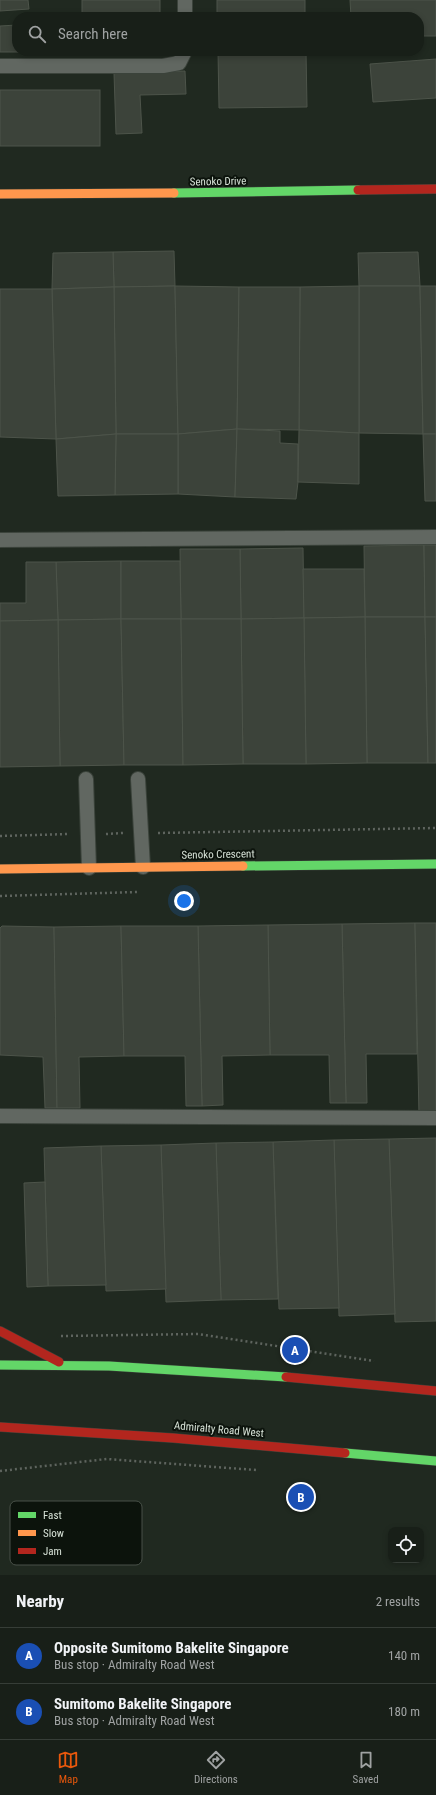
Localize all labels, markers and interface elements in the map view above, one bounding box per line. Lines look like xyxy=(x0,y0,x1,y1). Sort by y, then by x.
search box xyxy=(12,12,424,56)
icon: search xyxy=(26,23,48,45)
text: Search here xyxy=(58,25,128,43)
street label: Senoko Drive xyxy=(190,175,246,188)
street label: Senoko Crescent xyxy=(181,847,255,862)
your location xyxy=(174,891,194,911)
pin: A xyxy=(282,1335,308,1365)
street label: Admiralty Road West xyxy=(173,1419,264,1440)
pin: B xyxy=(288,1482,314,1512)
legend xyxy=(10,1501,142,1565)
text: Fast xyxy=(43,1509,62,1522)
text: Slow xyxy=(43,1527,64,1540)
map controls xyxy=(388,1527,424,1563)
button: locate xyxy=(388,1527,424,1563)
text: Jam xyxy=(43,1545,62,1558)
text: Nearby xyxy=(16,1591,64,1611)
text: 2 results xyxy=(376,1594,420,1609)
text: Opposite Sumitomo Bakelite Singapore xyxy=(54,1639,289,1657)
text: A xyxy=(25,1648,33,1663)
text: 140 m xyxy=(388,1648,420,1663)
text: Bus stop · Admiralty Road West xyxy=(54,1657,215,1672)
text: Sumitomo Bakelite Singapore xyxy=(54,1695,232,1713)
text: B xyxy=(25,1704,33,1719)
text: 180 m xyxy=(388,1704,420,1719)
text: Bus stop · Admiralty Road West xyxy=(54,1713,215,1728)
tab: Map xyxy=(57,1749,79,1786)
tab: Directions xyxy=(194,1749,238,1786)
tab: Saved xyxy=(353,1749,379,1786)

